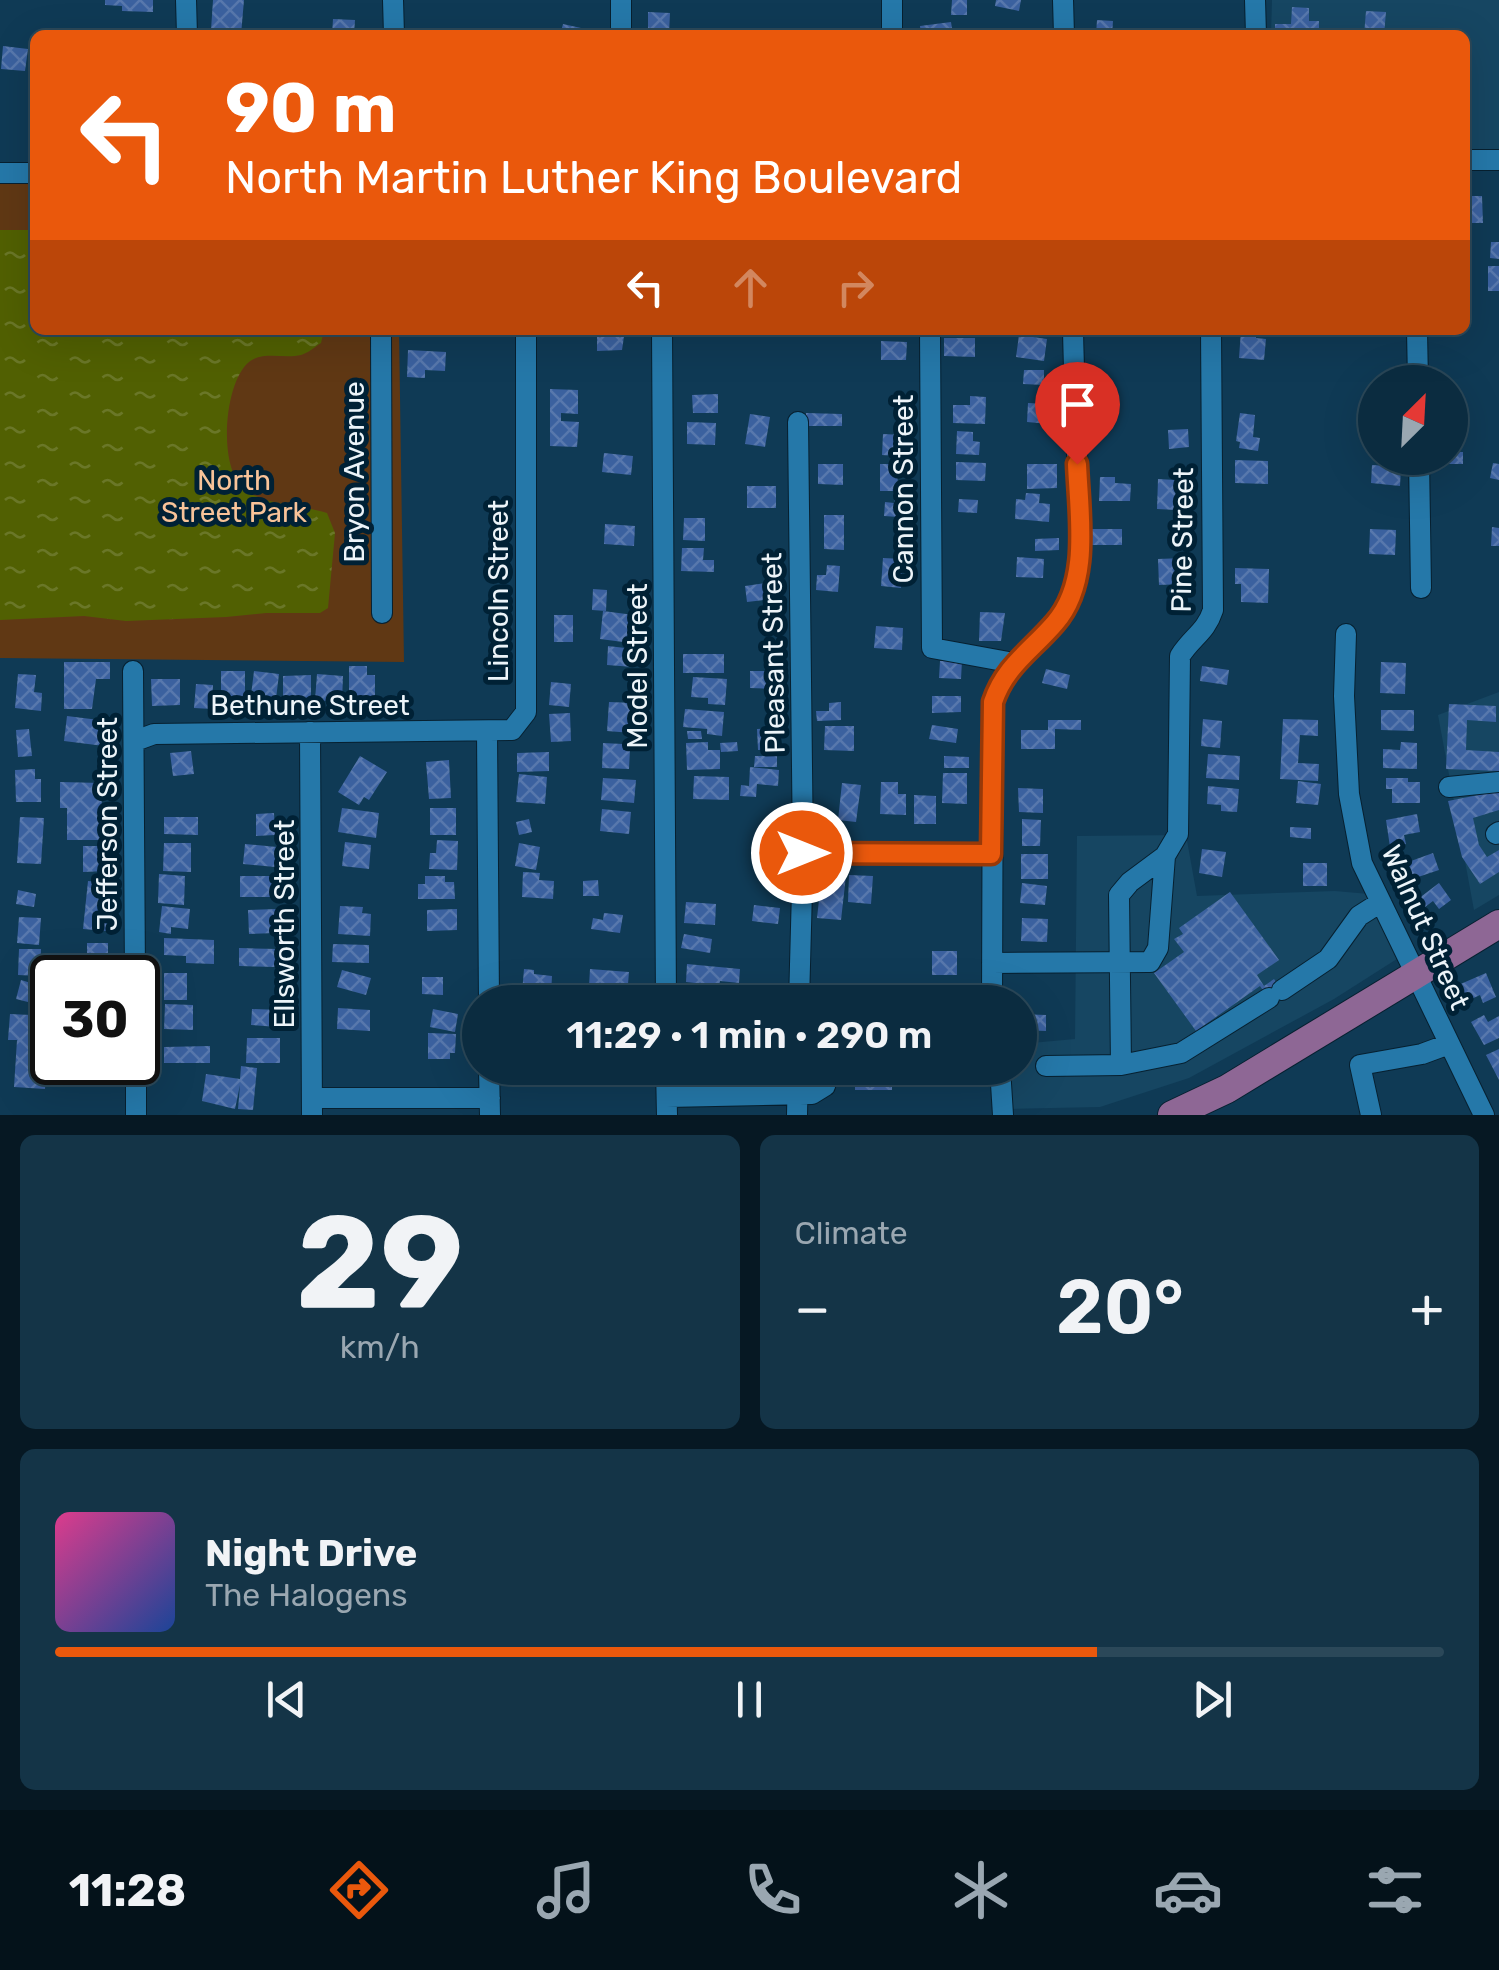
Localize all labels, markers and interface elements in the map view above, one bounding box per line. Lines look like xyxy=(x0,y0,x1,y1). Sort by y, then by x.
text: 90 m xyxy=(225,67,397,150)
icon: left xyxy=(60,70,190,200)
text: North Martin Luther King Boulevard xyxy=(225,151,962,204)
icon: left xyxy=(618,260,673,315)
icon: ahead xyxy=(723,260,778,315)
icon: right xyxy=(828,260,883,315)
pin xyxy=(1035,362,1120,465)
north arrow xyxy=(1358,365,1468,475)
map controls xyxy=(1358,365,1468,475)
icon: arrive xyxy=(1050,377,1105,432)
street label: Bryon Avenue xyxy=(338,381,371,563)
street label: Cannon Street xyxy=(887,395,920,583)
park label: North Street Park xyxy=(161,464,308,529)
street label: Pine Street xyxy=(1165,467,1200,613)
street label: Lincoln Street xyxy=(482,500,515,682)
street label: Pleasant Street xyxy=(755,552,792,754)
street label: Model Street xyxy=(621,583,654,749)
street label: Bethune Street xyxy=(210,689,410,722)
street label: Jefferson Street xyxy=(91,717,124,931)
position arrow xyxy=(750,801,854,905)
street label: Ellsworth Street xyxy=(268,819,301,1029)
street label: Walnut Street xyxy=(1375,840,1477,1015)
speed limit sign: 30 xyxy=(30,955,160,1085)
text: 11:29 · 1 min · 290 m xyxy=(567,1012,932,1058)
text: 29 xyxy=(296,1185,464,1340)
text: Climate xyxy=(795,1214,908,1252)
text: 20° xyxy=(1056,1263,1184,1352)
text: − xyxy=(795,1276,830,1341)
text: + xyxy=(1410,1276,1444,1341)
text: km/h xyxy=(340,1328,420,1366)
text: Night Drive xyxy=(205,1530,417,1576)
text: The Halogens xyxy=(205,1576,408,1614)
icon: previous xyxy=(259,1672,314,1727)
icon: pause xyxy=(722,1672,777,1727)
icon: next xyxy=(1185,1672,1240,1727)
icon: directions xyxy=(324,1855,394,1925)
icon: music xyxy=(531,1855,601,1925)
icon: phone xyxy=(738,1855,808,1925)
icon: climate xyxy=(946,1855,1016,1925)
icon: car xyxy=(1153,1855,1223,1925)
icon: filters xyxy=(1360,1855,1430,1925)
text: 11:28 xyxy=(69,1864,186,1917)

